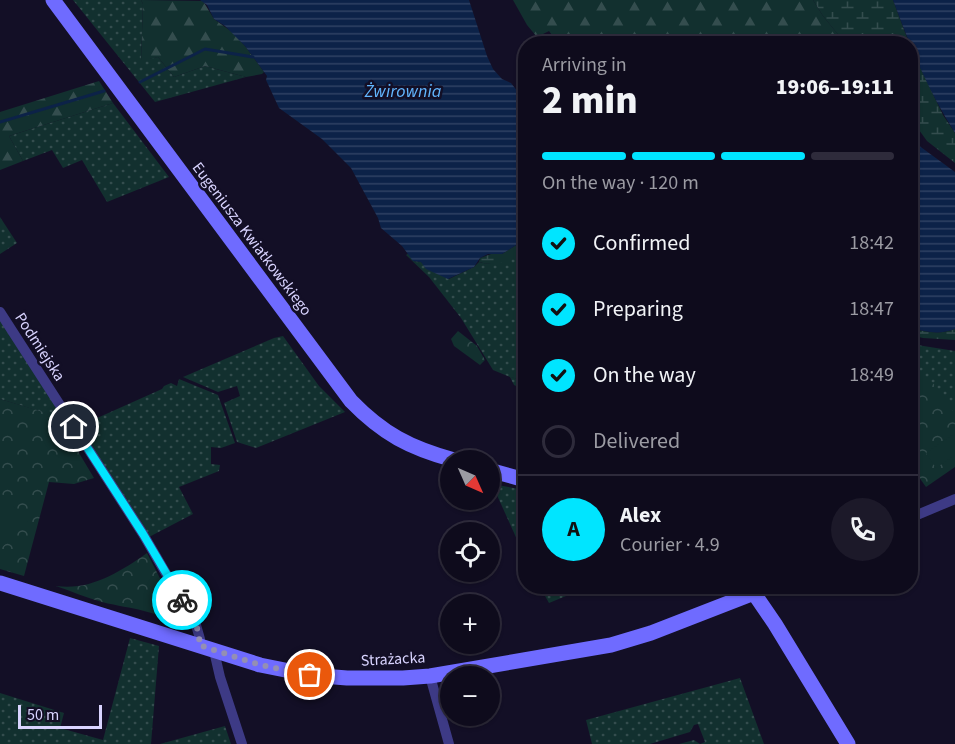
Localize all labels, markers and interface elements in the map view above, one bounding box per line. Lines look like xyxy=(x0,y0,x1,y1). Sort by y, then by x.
text: Arriving in xyxy=(542,51,627,79)
text: 19:06–19:11 xyxy=(776,71,894,103)
text: 2 min xyxy=(542,73,638,129)
water label: Żwirownia xyxy=(364,79,442,104)
street label: Eugeniusza Kwiatkowskiego xyxy=(187,158,317,320)
text: On the way · 120 m xyxy=(542,169,699,197)
icon: check xyxy=(542,227,575,260)
text: Confirmed xyxy=(593,227,690,259)
text: 18:42 xyxy=(849,229,894,257)
icon: check xyxy=(542,293,575,326)
text: Preparing xyxy=(593,293,683,325)
text: 18:47 xyxy=(849,295,894,323)
street label: Podmiejska xyxy=(10,308,70,386)
icon: check xyxy=(542,359,575,392)
text: On the way xyxy=(593,359,696,391)
text: 18:49 xyxy=(849,361,894,389)
pin xyxy=(48,401,99,452)
icon: home xyxy=(57,410,90,443)
text: Delivered xyxy=(593,425,680,457)
north arrow xyxy=(440,450,500,510)
map controls xyxy=(440,450,500,726)
button: phone xyxy=(831,498,894,561)
text: Alex xyxy=(620,499,661,531)
text: A xyxy=(567,513,580,545)
button: locate xyxy=(440,522,500,582)
text: Courier · 4.9 xyxy=(620,531,720,559)
courier xyxy=(152,570,212,630)
icon: bike xyxy=(166,584,199,617)
button: + xyxy=(440,594,500,654)
street label: Strażacka xyxy=(360,646,426,672)
pin xyxy=(284,649,335,700)
icon: bag xyxy=(293,658,326,691)
button: − xyxy=(440,666,500,726)
scale bar xyxy=(18,702,102,730)
text: 50 m xyxy=(27,704,59,726)

